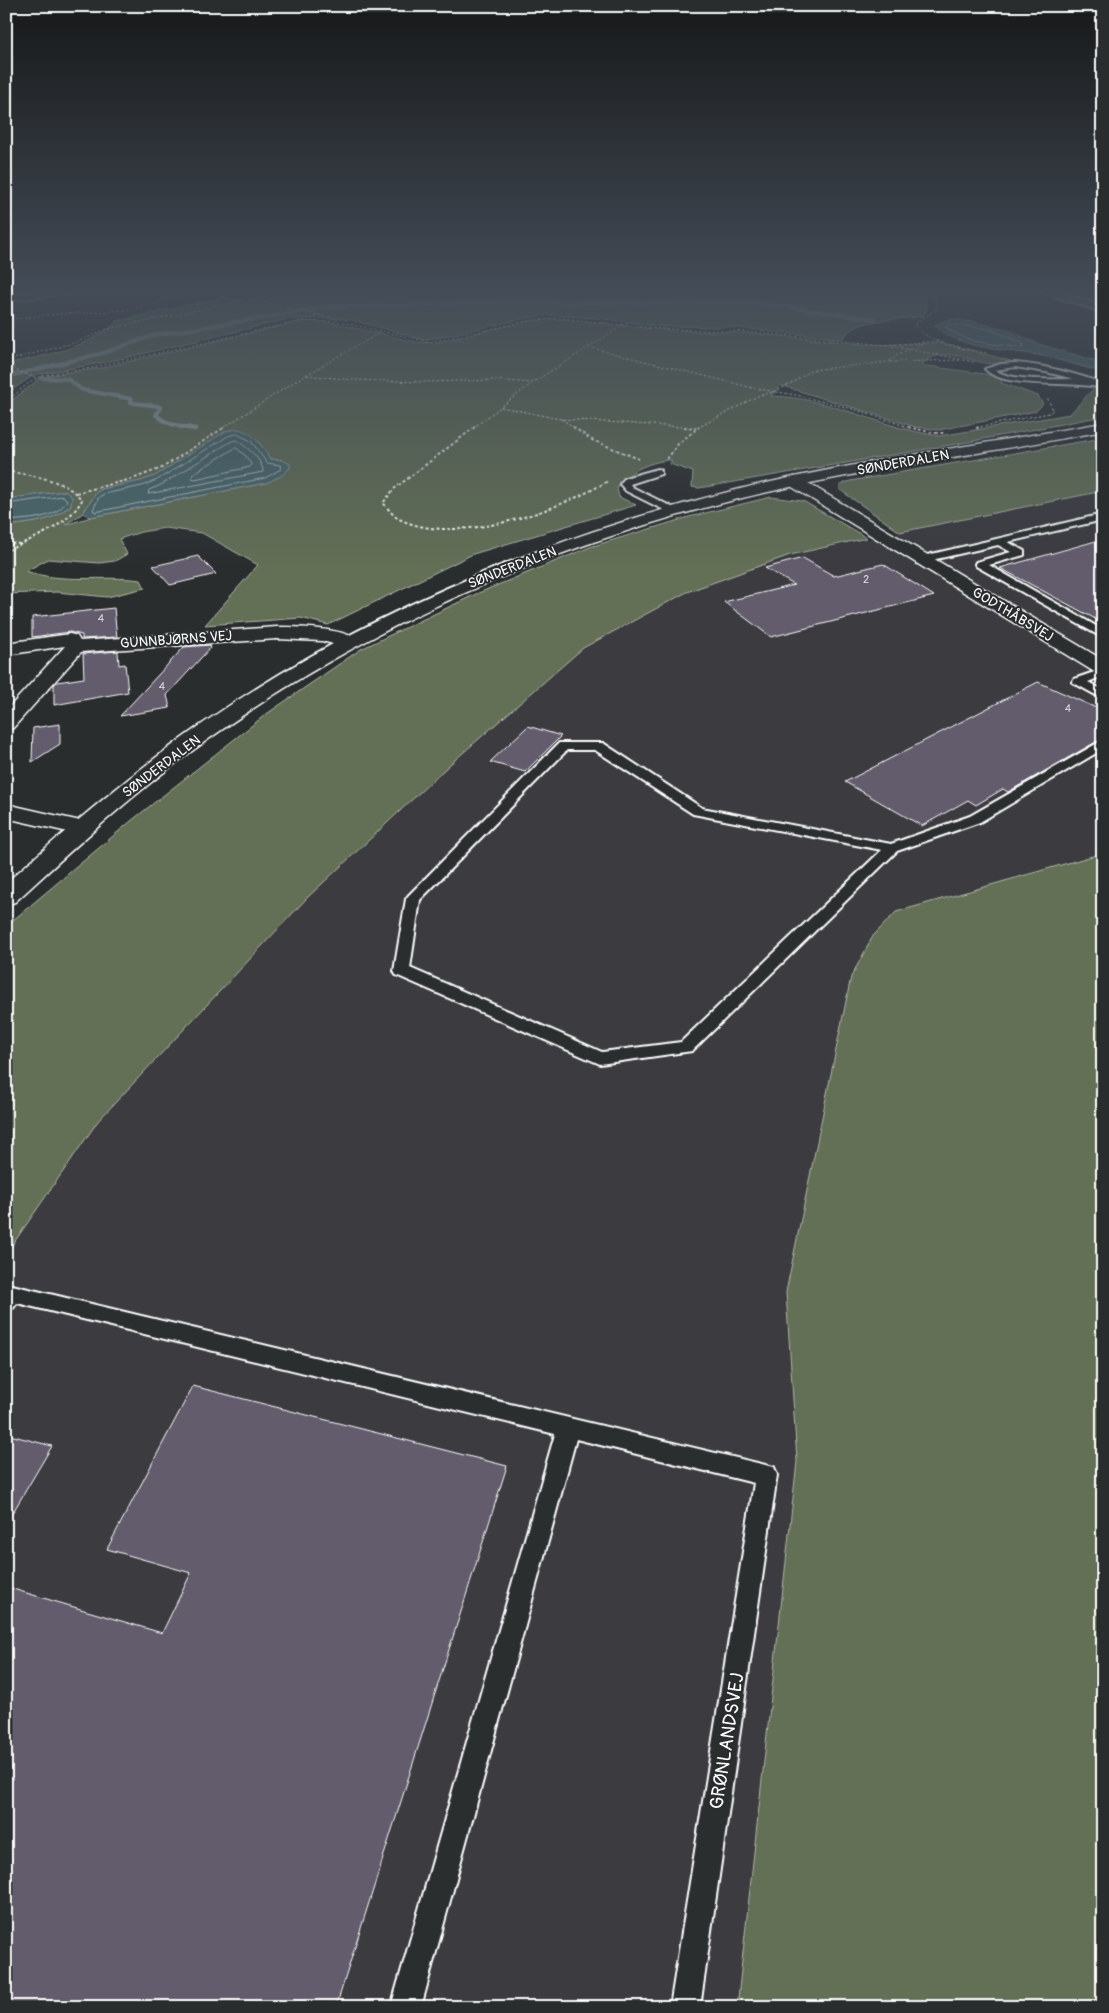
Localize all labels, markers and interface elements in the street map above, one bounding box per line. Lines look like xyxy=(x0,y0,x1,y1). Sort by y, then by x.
street label: SØNDERDALEN xyxy=(856,446,951,479)
street label: SØNDERDALEN xyxy=(466,543,559,592)
house number: 2 xyxy=(863,573,869,586)
street label: GODTHÅBSVEJ xyxy=(969,582,1058,645)
house number: 4 xyxy=(98,612,105,625)
street label: GUNNBJØRNS VEJ xyxy=(120,627,233,652)
house number: 4 xyxy=(159,680,166,693)
house number: 4 xyxy=(1065,702,1072,715)
street label: SØNDERDALEN xyxy=(119,731,204,801)
street label: GRØNLANDSVEJ xyxy=(704,1671,750,1811)

